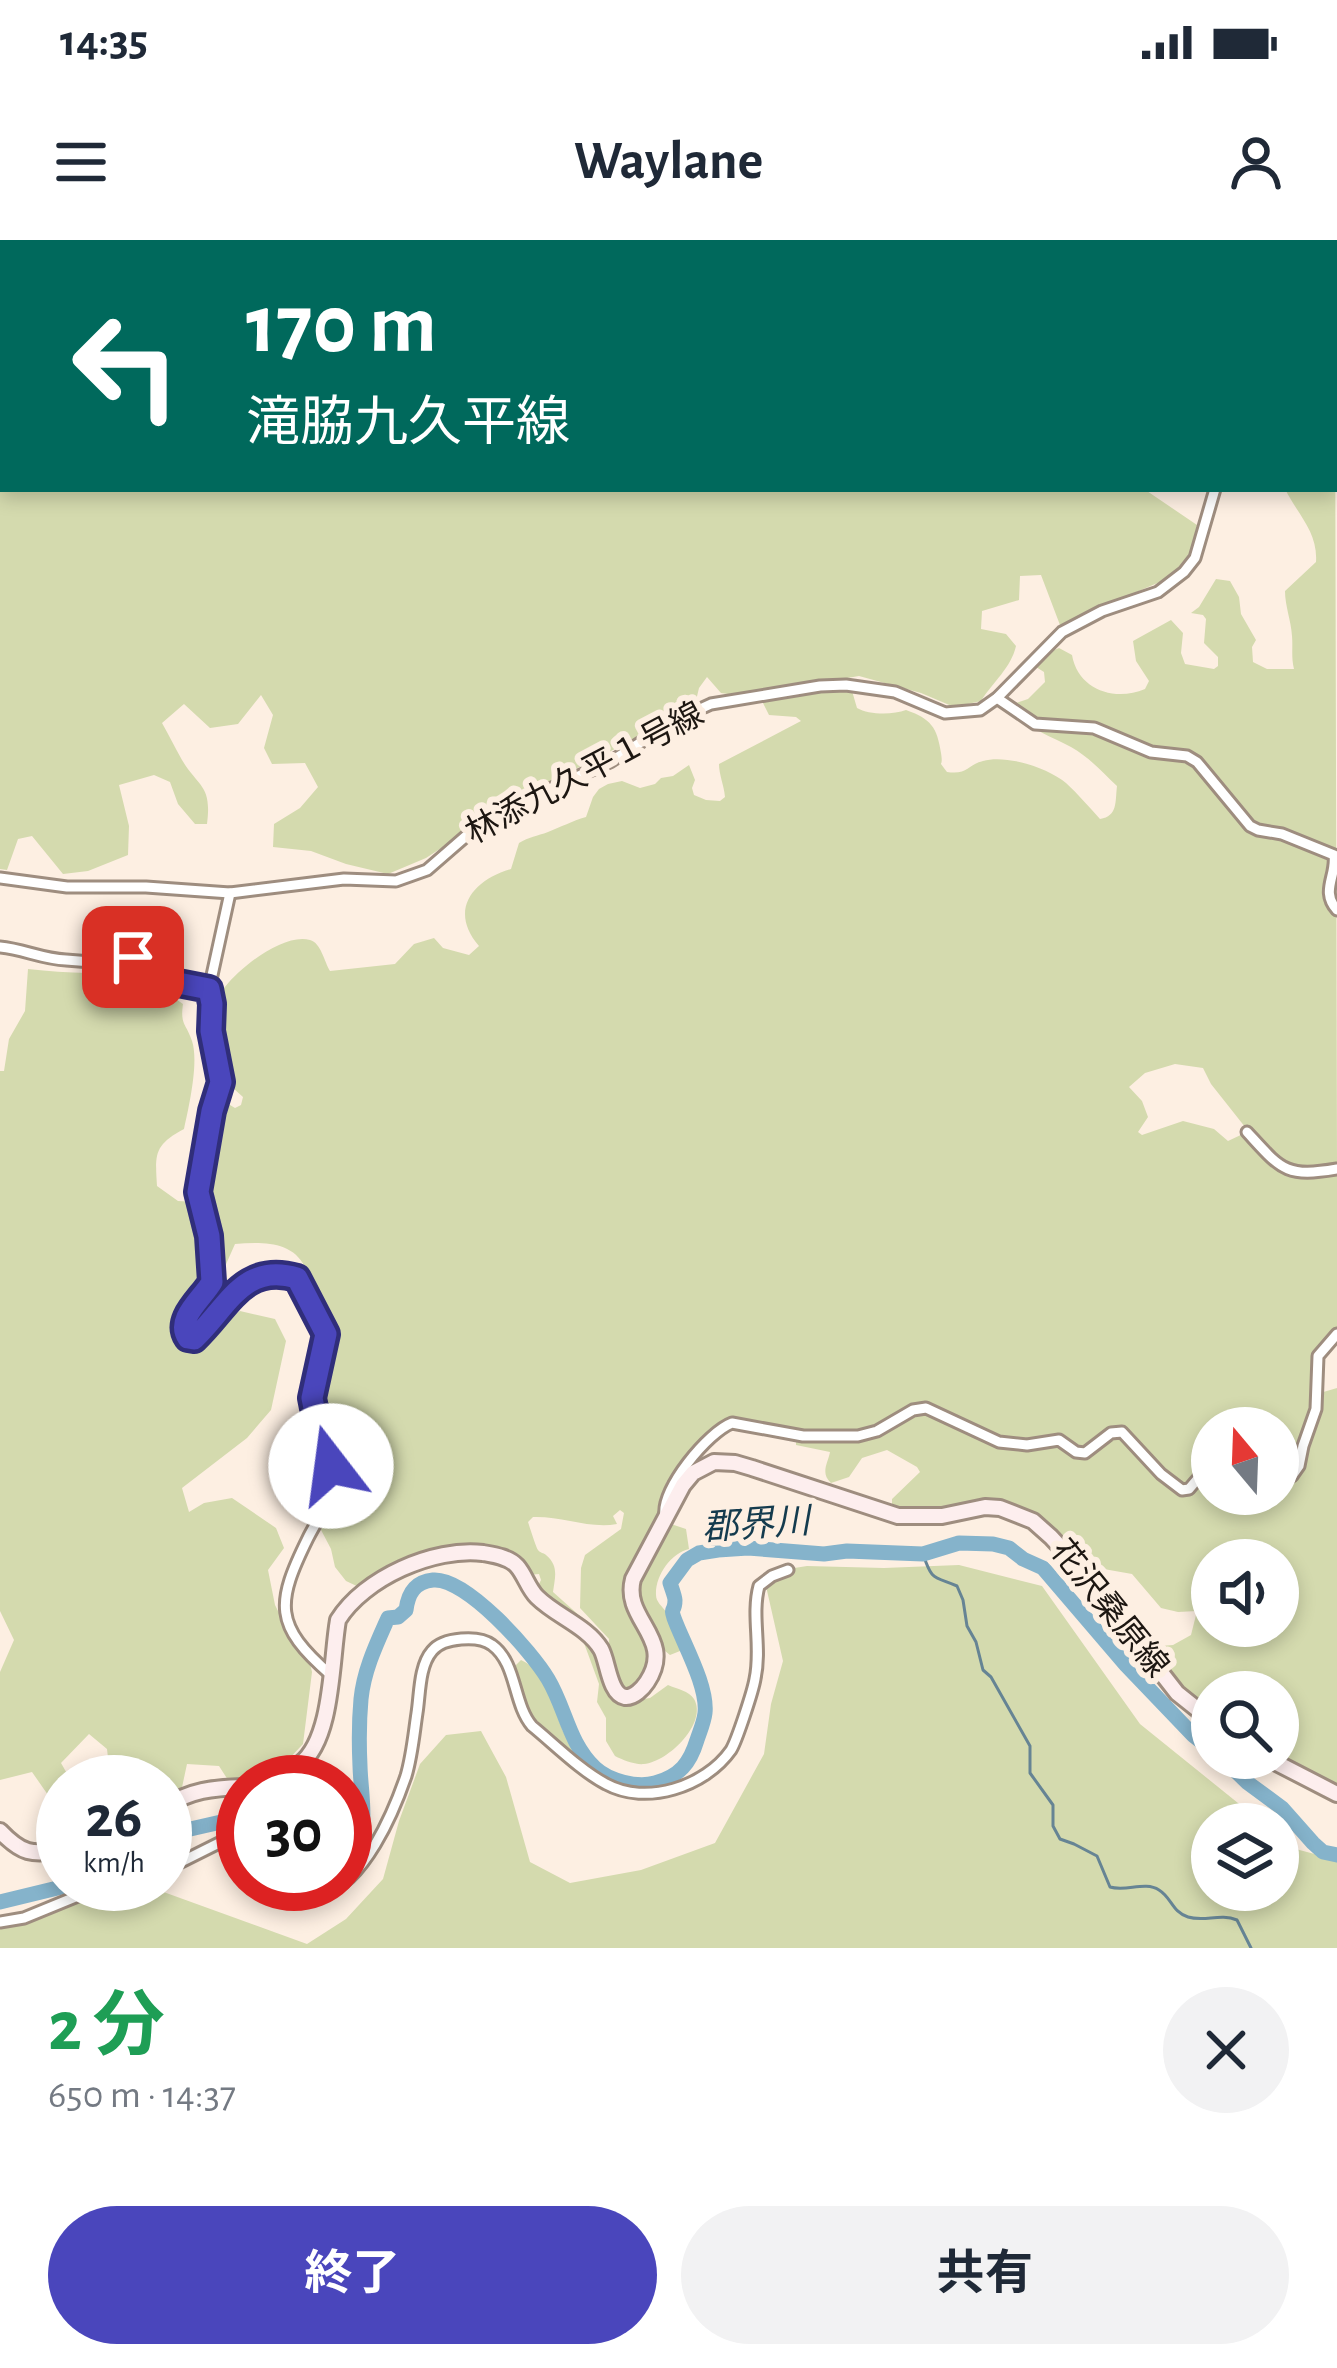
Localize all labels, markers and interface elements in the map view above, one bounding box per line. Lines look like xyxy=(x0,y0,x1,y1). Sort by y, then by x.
text: 14:35 xyxy=(60,19,148,64)
icon: menu xyxy=(48,129,114,195)
icon: person xyxy=(1223,129,1289,195)
text: Waylane xyxy=(574,135,763,189)
text: 170 m xyxy=(246,284,437,368)
icon: left xyxy=(48,288,204,444)
text: 滝脇九久平線 xyxy=(246,397,570,451)
street label: 林添九久平１号線 xyxy=(460,696,709,851)
pin xyxy=(82,906,184,1008)
icon: arrive xyxy=(100,924,166,990)
position arrow xyxy=(268,1403,394,1529)
north arrow xyxy=(1191,1407,1299,1515)
map controls xyxy=(1191,1407,1299,1911)
water label: 郡界川 xyxy=(701,1502,815,1547)
street label: 花沢桑原線 xyxy=(1044,1533,1175,1683)
button: sound xyxy=(1191,1539,1299,1647)
button: search xyxy=(1191,1671,1299,1779)
speed limit sign: 30 xyxy=(216,1755,372,1911)
text: 26 xyxy=(85,1788,143,1848)
button: layers xyxy=(1191,1803,1299,1911)
text: km/h xyxy=(83,1848,145,1878)
button: close xyxy=(1163,1987,1289,2113)
text: 2 分 xyxy=(48,1991,165,2063)
text: 650 m · 14:37 xyxy=(48,2076,236,2115)
button: 終了 xyxy=(48,2206,657,2344)
button: 共有 xyxy=(681,2206,1289,2344)

